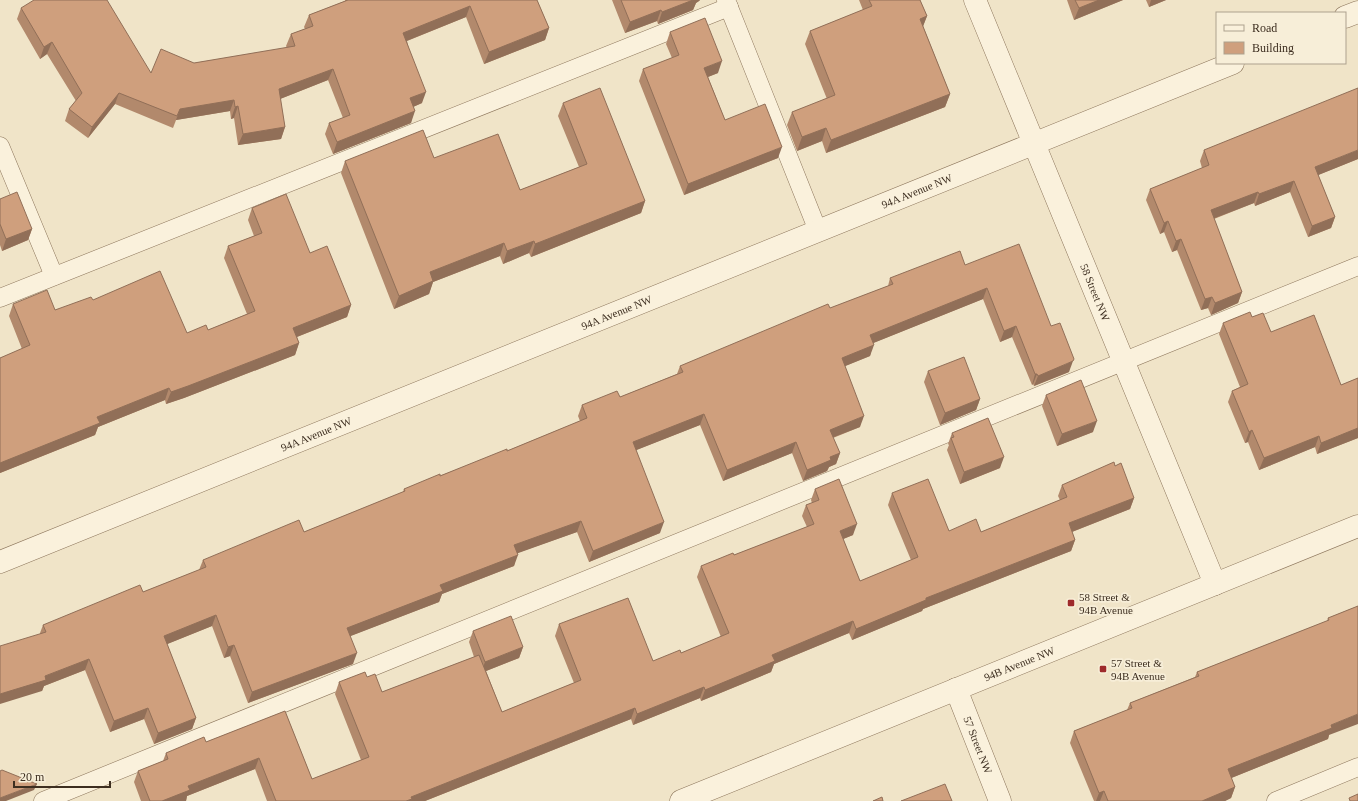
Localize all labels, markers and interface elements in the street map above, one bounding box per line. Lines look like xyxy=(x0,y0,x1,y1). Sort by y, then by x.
legend xyxy=(1216,12,1346,64)
text: Road xyxy=(1252,21,1277,35)
text: Building xyxy=(1252,41,1294,55)
street label: 94A Avenue NW xyxy=(880,171,954,211)
street label: 58 Street NW xyxy=(1078,262,1112,323)
street label: 94A Avenue NW xyxy=(579,293,654,332)
street label: 94A Avenue NW xyxy=(279,414,354,454)
place label: 58 Street & 94B Avenue xyxy=(1079,591,1133,616)
marker: 58 Street & 94B Avenue xyxy=(1066,598,1076,608)
street label: 94B Avenue NW xyxy=(982,644,1057,683)
place label: 57 Street & 94B Avenue xyxy=(1111,657,1165,682)
marker: 57 Street & 94B Avenue xyxy=(1098,664,1108,674)
street label: 57 Street NW xyxy=(961,714,995,776)
scale bar xyxy=(14,763,110,789)
text: 20 m xyxy=(20,770,45,784)

